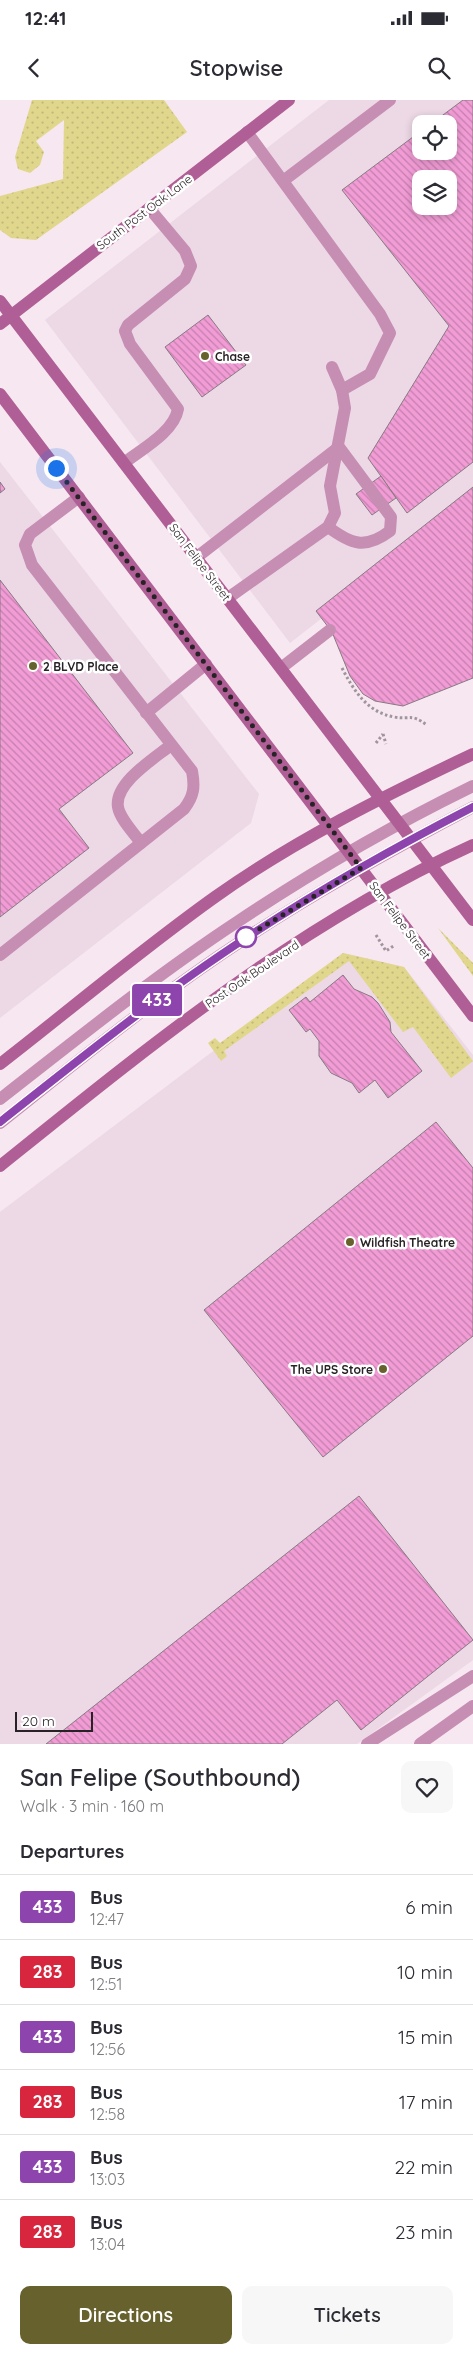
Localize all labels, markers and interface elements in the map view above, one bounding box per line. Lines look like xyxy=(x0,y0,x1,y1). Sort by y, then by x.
text: 12:41 xyxy=(25,6,66,30)
icon: back xyxy=(20,54,48,82)
text: Stopwise xyxy=(190,54,283,82)
icon: search xyxy=(425,54,453,82)
map controls xyxy=(412,115,457,215)
button: locate xyxy=(412,115,457,160)
button: layers xyxy=(412,170,457,215)
street label: South Post Oak Lane xyxy=(93,171,195,253)
place label: Chase xyxy=(215,349,250,364)
marker: Chase xyxy=(199,350,211,362)
your location xyxy=(44,456,69,481)
street label: San Felipe Street xyxy=(166,520,234,604)
place label: 2 BLVD Place xyxy=(43,659,119,674)
marker: 2 BLVD Place xyxy=(27,660,39,672)
street label: San Felipe Street xyxy=(366,878,434,962)
unlabelled marker xyxy=(235,926,257,948)
street label: Post Oak Boulevard xyxy=(202,937,302,1011)
line badge: 433 xyxy=(128,984,186,1016)
text: 433 xyxy=(142,988,172,1011)
place label: Wildfish Theatre xyxy=(360,1235,455,1250)
marker: Wildfish Theatre xyxy=(344,1236,356,1248)
place label: The UPS Store xyxy=(290,1362,373,1377)
marker: The UPS Store xyxy=(377,1363,389,1375)
scale bar xyxy=(15,1709,92,1732)
text: 20 m xyxy=(22,1712,55,1730)
button: heart xyxy=(401,1761,453,1813)
text: San Felipe (Southbound) xyxy=(20,1762,300,1792)
text: Walk · 3 min · 160 m xyxy=(20,1796,164,1816)
text: Departures xyxy=(20,1839,124,1863)
text: Bus xyxy=(90,1885,123,1909)
text: 433 xyxy=(33,1895,62,1918)
text: 6 min xyxy=(405,1895,453,1919)
text: 12:47 xyxy=(90,1909,124,1929)
text: Bus xyxy=(90,1950,123,1974)
text: 283 xyxy=(33,1960,62,1983)
text: 10 min xyxy=(397,1960,453,1984)
text: 12:51 xyxy=(90,1974,122,1994)
text: Bus xyxy=(90,2015,123,2039)
text: 433 xyxy=(33,2025,62,2048)
text: 15 min xyxy=(398,2025,453,2049)
text: 12:56 xyxy=(90,2039,125,2059)
text: Bus xyxy=(90,2080,123,2104)
text: 283 xyxy=(33,2090,62,2113)
text: 17 min xyxy=(399,2090,453,2114)
text: 12:58 xyxy=(90,2104,125,2124)
text: Bus xyxy=(90,2145,123,2169)
text: 433 xyxy=(33,2155,62,2178)
text: 22 min xyxy=(394,2155,453,2179)
text: 13:03 xyxy=(90,2169,125,2189)
text: Bus xyxy=(90,2210,123,2234)
text: 283 xyxy=(33,2220,62,2243)
text: 23 min xyxy=(395,2220,453,2244)
text: 13:04 xyxy=(90,2234,125,2254)
button: Directions xyxy=(20,2286,232,2344)
button: Tickets xyxy=(242,2286,453,2344)

